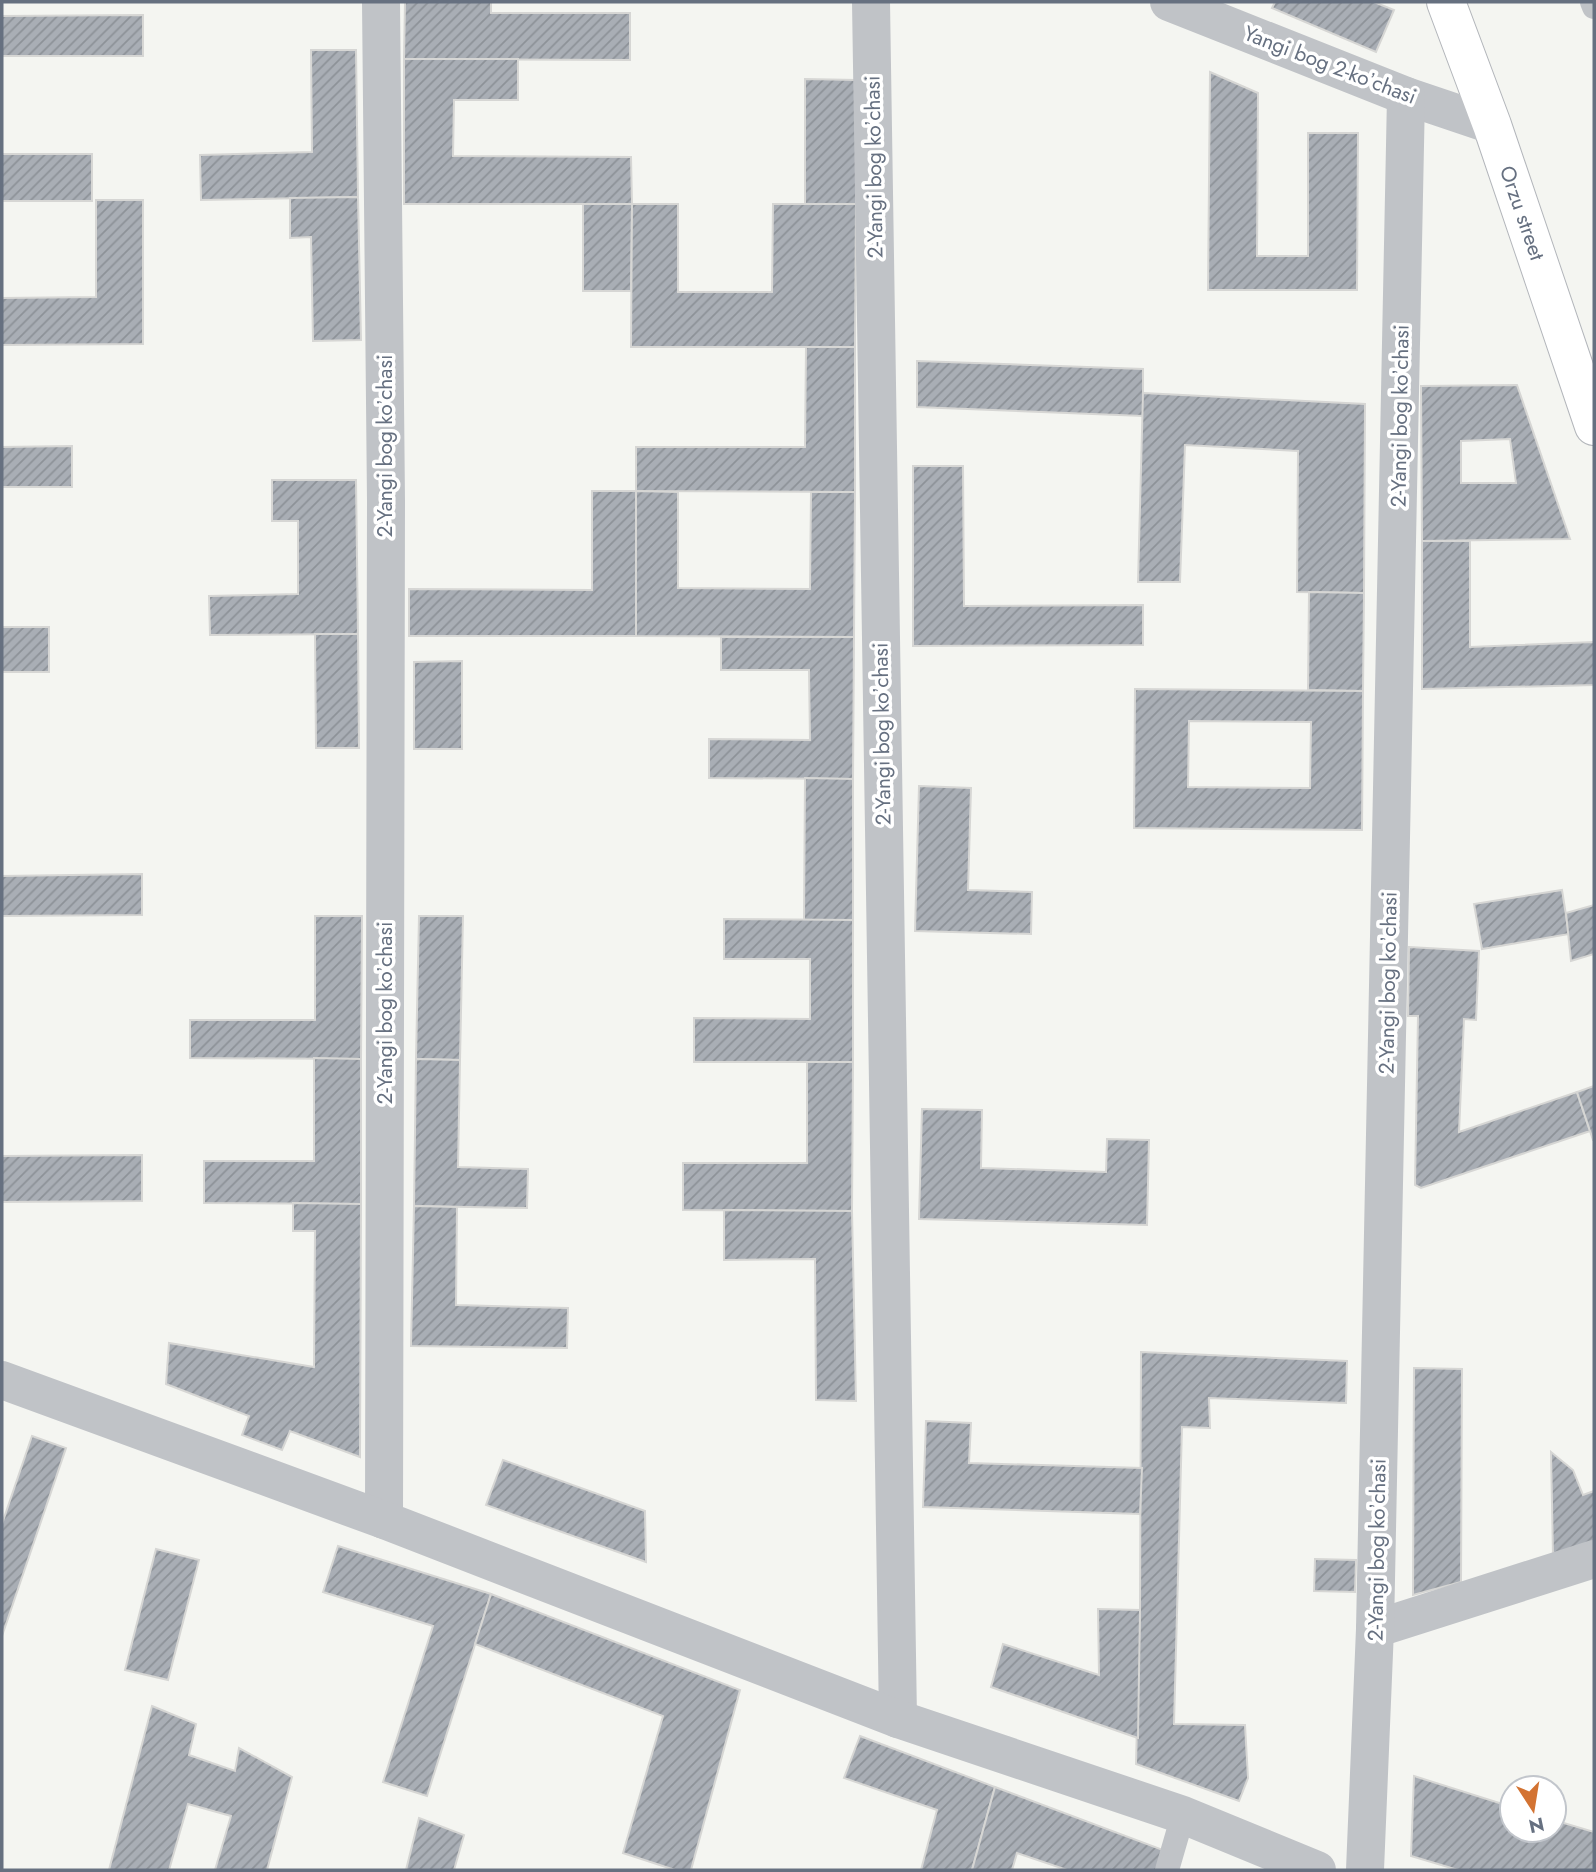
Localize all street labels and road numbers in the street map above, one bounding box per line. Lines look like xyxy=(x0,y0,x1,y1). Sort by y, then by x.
street label: Yangi bog 2-koʼchasi xyxy=(1239,18,1421,112)
street label: 2-Yangi bog koʼchasi xyxy=(857,75,891,259)
street label: Orzu street xyxy=(1492,162,1552,264)
street label: 2-Yangi bog koʼchasi xyxy=(1383,324,1417,508)
street label: 2-Yangi bog koʼchasi xyxy=(370,355,400,537)
street label: 2-Yangi bog koʼchasi xyxy=(865,642,899,826)
street label: 2-Yangi bog koʼchasi xyxy=(1371,891,1405,1075)
street label: 2-Yangi bog koʼchasi xyxy=(370,922,400,1104)
street label: 2-Yangi bog koʼchasi xyxy=(1360,1458,1394,1642)

